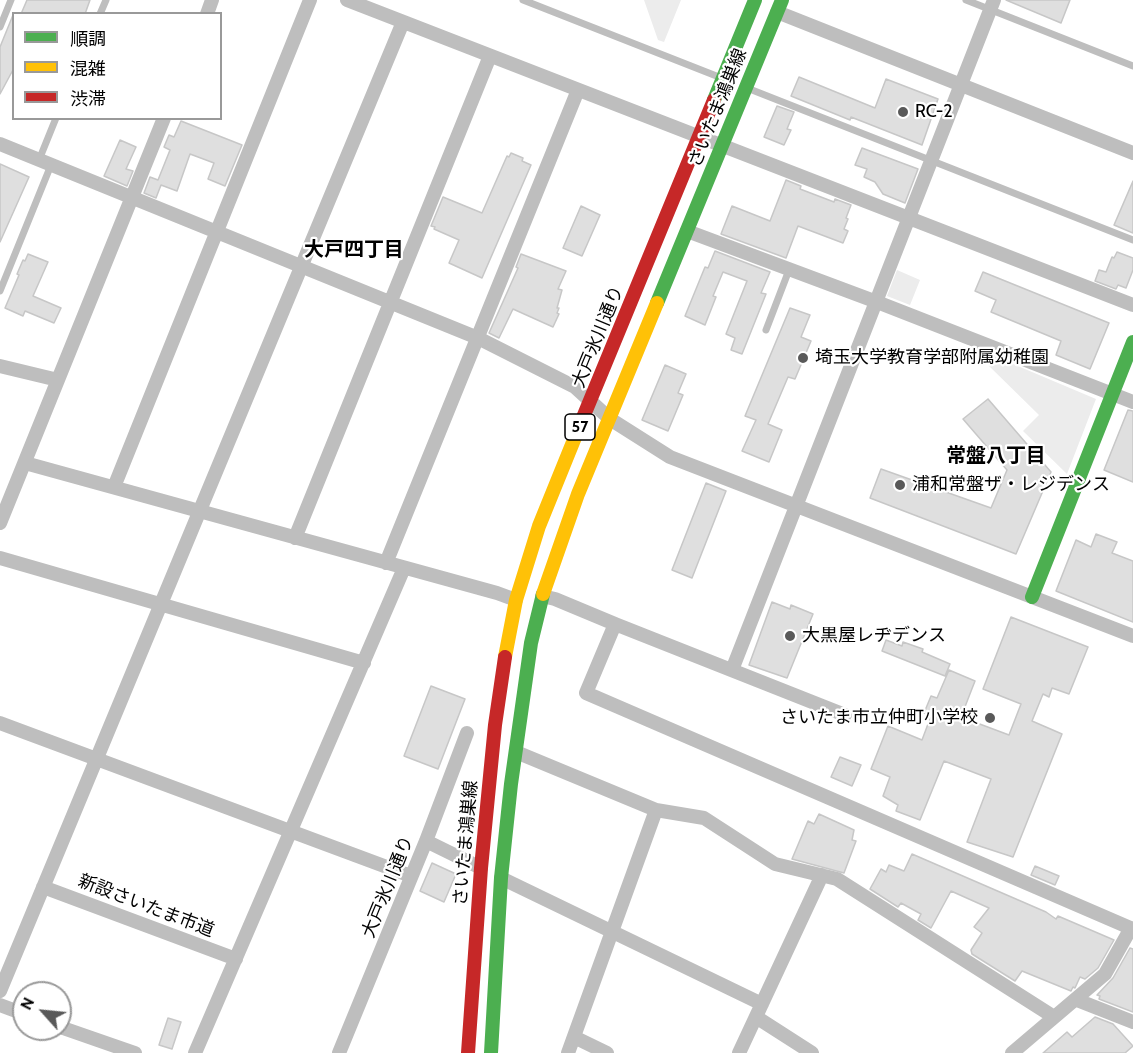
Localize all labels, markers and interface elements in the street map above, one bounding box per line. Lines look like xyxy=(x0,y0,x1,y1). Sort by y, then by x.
legend xyxy=(12,12,222,120)
text: 順調 xyxy=(70,28,106,50)
street label: さいたま鴻巣線 xyxy=(684,46,752,170)
text: 混雑 xyxy=(70,58,106,80)
text: 渋滞 xyxy=(70,88,106,110)
place label: RC-2 xyxy=(915,101,953,123)
marker: RC-2 xyxy=(896,105,910,119)
district label: 大戸四丁目 xyxy=(304,238,404,262)
street label: 大戸氷川通り xyxy=(568,283,628,391)
place label: 埼玉大学教育学部附属幼稚園 xyxy=(815,347,1049,369)
marker: 埼玉大学教育学部附属幼稚園 xyxy=(796,351,810,365)
road number: 57 xyxy=(565,414,595,440)
district label: 常盤八丁目 xyxy=(946,444,1046,468)
place label: 浦和常盤ザ・レジデンス xyxy=(912,474,1110,496)
marker: 浦和常盤ザ・レジデンス xyxy=(893,478,907,492)
place label: 大黒屋レヂデンス xyxy=(802,625,946,647)
marker: 大黒屋レヂデンス xyxy=(783,629,797,643)
place label: さいたま市立仲町小学校 xyxy=(780,707,978,729)
marker: さいたま市立仲町小学校 xyxy=(983,711,997,725)
street label: さいたま鴻巣線 xyxy=(450,779,482,907)
street label: 大戸氷川通り xyxy=(358,833,418,941)
street label: 新設さいたま市道 xyxy=(75,870,217,942)
north arrow xyxy=(12,981,72,1041)
text: N xyxy=(16,994,38,1013)

